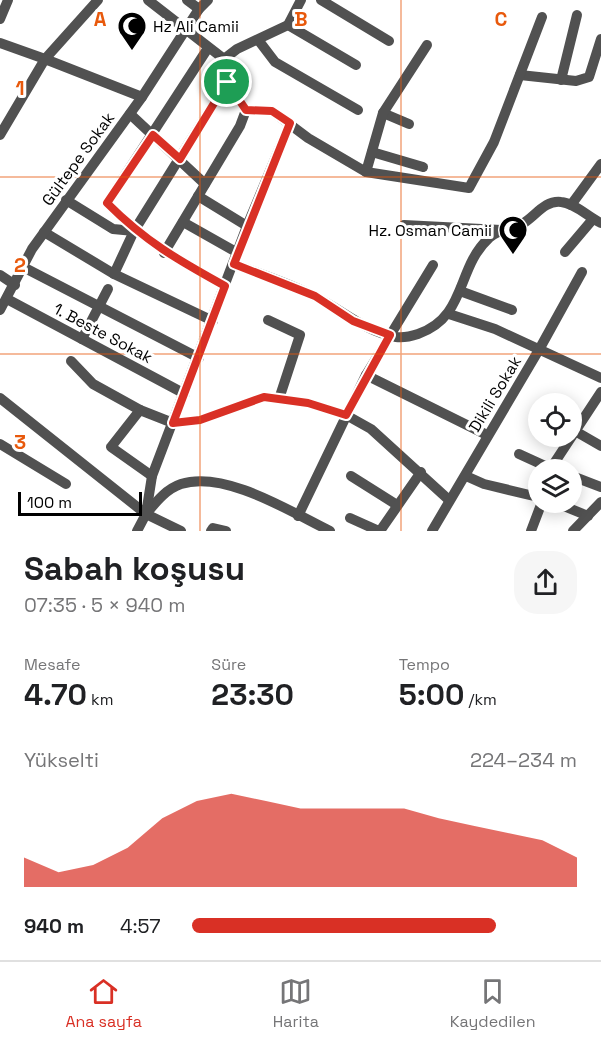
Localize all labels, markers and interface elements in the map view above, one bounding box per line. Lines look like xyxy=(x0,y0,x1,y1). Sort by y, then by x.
text: A xyxy=(94,6,107,32)
text: B xyxy=(294,6,308,32)
text: C xyxy=(495,6,508,32)
mosque icon: Hz Ali Camii xyxy=(116,10,148,52)
place label: Hz Ali Camii xyxy=(153,16,239,37)
pin xyxy=(201,56,252,107)
icon: arrive xyxy=(210,65,243,98)
text: 1 xyxy=(15,75,25,101)
street label: Gültepe Sokak xyxy=(37,108,119,210)
mosque icon: Hz. Osman Camii xyxy=(497,214,529,256)
place label: Hz. Osman Camii xyxy=(368,220,492,241)
text: 2 xyxy=(14,252,26,278)
street label: 1. Beste Sokak xyxy=(50,298,156,368)
street label: Dikili Sokak xyxy=(464,352,526,436)
map controls xyxy=(528,393,582,513)
button: locate xyxy=(528,393,582,447)
text: 3 xyxy=(14,429,26,455)
button: layers xyxy=(528,459,582,513)
scale bar xyxy=(18,489,142,516)
text: 100 m xyxy=(27,492,72,513)
text: Sabah koşusu xyxy=(24,548,245,590)
button: share xyxy=(514,551,577,614)
text: 07:35 · 5 × 940 m xyxy=(24,592,185,618)
text: Mesafe xyxy=(24,654,81,675)
text: Süre xyxy=(211,654,246,675)
text: Tempo xyxy=(399,654,450,675)
text: 4.70 xyxy=(24,675,87,714)
text: 23:30 xyxy=(211,675,294,714)
text: 5:00 xyxy=(399,675,464,714)
text: km xyxy=(87,689,113,710)
text: /km xyxy=(464,689,497,710)
text: Yükselti xyxy=(24,747,99,773)
text: 224–234 m xyxy=(470,747,577,773)
text: 940 m xyxy=(24,913,84,939)
text: 4:57 xyxy=(120,913,161,939)
tab: Ana sayfa xyxy=(65,975,142,1032)
tab: Harita xyxy=(273,975,319,1032)
tab: Kaydedilen xyxy=(450,975,536,1032)

